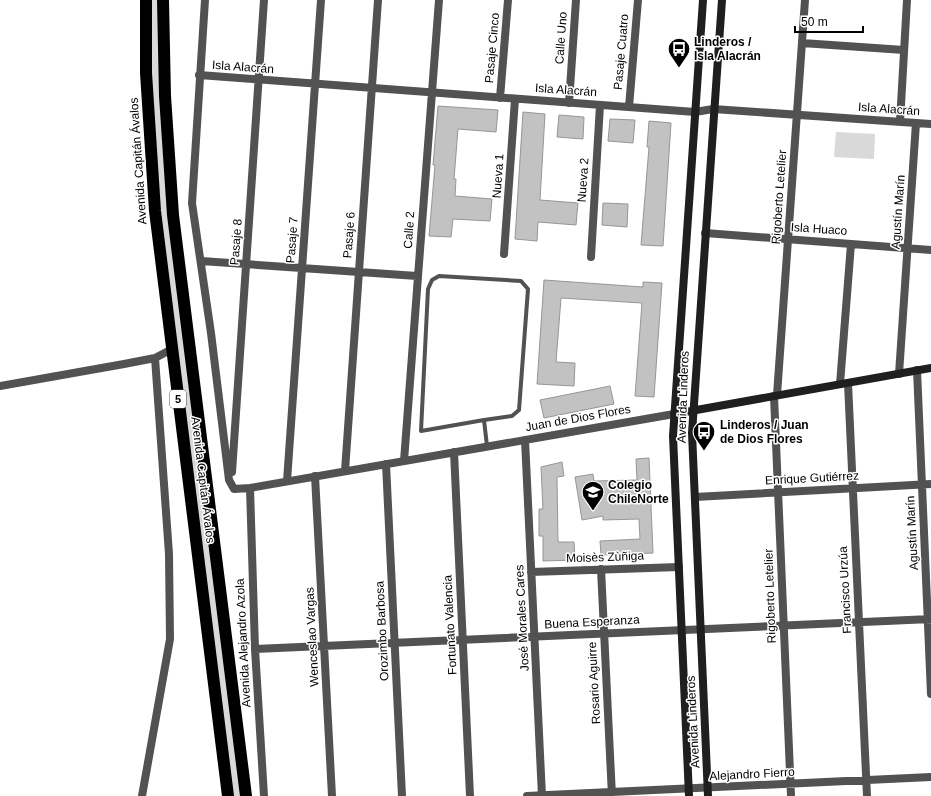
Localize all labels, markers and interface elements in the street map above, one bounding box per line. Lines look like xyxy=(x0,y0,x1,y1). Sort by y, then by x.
scale bar xyxy=(795,8,863,34)
street label: Calle Uno xyxy=(552,11,570,65)
street label: Pasaje Cinco xyxy=(482,12,502,84)
street label: Pasaje Cuatro xyxy=(611,13,631,90)
text: 50 m xyxy=(801,15,828,29)
place label: Linderos / Isla Alacrán xyxy=(694,35,761,63)
bus stop icon: Linderos / Isla Alacrán xyxy=(666,36,692,69)
street label: Isla Alacrán xyxy=(212,58,274,76)
street label: Isla Alacrán xyxy=(535,81,597,99)
street label: Avenida Capitán Ávalos xyxy=(126,97,149,225)
street label: Isla Alacrán xyxy=(858,100,920,118)
street label: Rigoberto Letelier xyxy=(769,149,789,245)
street label: Nueva 1 xyxy=(489,153,507,199)
street label: Nueva 2 xyxy=(574,157,592,203)
street label: Agustín Marín xyxy=(888,174,908,250)
street label: Pasaje 6 xyxy=(340,211,358,259)
street label: Calle 2 xyxy=(401,211,417,249)
street label: Pasaje 7 xyxy=(283,216,301,264)
street label: Pasaje 8 xyxy=(227,218,245,266)
street label: Isla Huaco xyxy=(790,220,848,238)
street label: Avenida Linderos xyxy=(674,351,692,443)
road number: 5 xyxy=(170,390,186,408)
street label: Juan de Dios Flores xyxy=(524,402,632,434)
street label: Avenida Capitán Ávalos xyxy=(188,416,219,544)
place label: Linderos / Juan de Dios Flores xyxy=(720,418,809,446)
bus stop icon: Linderos / Juan de Dios Flores xyxy=(691,419,717,452)
street label: Enrique Gutiérrez xyxy=(765,469,859,487)
place label: Colegio ChileNorte xyxy=(608,478,669,506)
school or university icon: Colegio ChileNorte xyxy=(580,479,606,512)
street label: Agustín Marín xyxy=(903,495,921,571)
street label: Francisco Urzúa xyxy=(836,546,854,634)
street label: Rigoberto Letelier xyxy=(761,548,779,644)
street label: Moisès Zùñiga xyxy=(566,549,645,565)
street label: José Morales Cares xyxy=(512,564,532,672)
street label: Fortunato Valencia xyxy=(440,574,460,675)
street label: Avenida Alejandro Azola xyxy=(233,578,253,708)
street label: Orozimbo Barbosa xyxy=(372,580,392,681)
street label: Wenceslao Vargas xyxy=(302,587,322,687)
street label: Buena Esperanza xyxy=(544,612,640,631)
street label: Rosario Aguirre xyxy=(585,641,603,725)
street label: Avenida Linderos xyxy=(684,675,702,769)
street label: Alejandro Fierro xyxy=(709,765,795,783)

